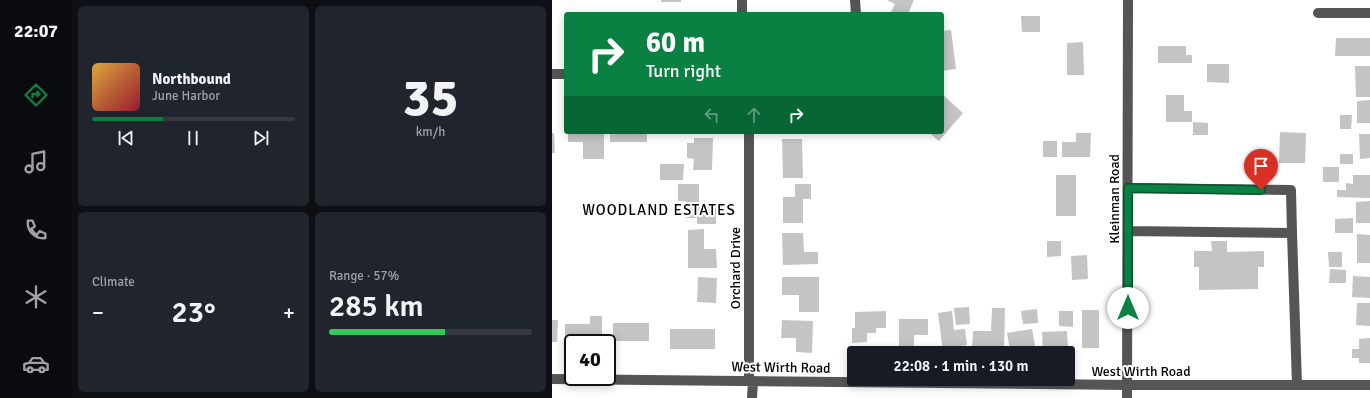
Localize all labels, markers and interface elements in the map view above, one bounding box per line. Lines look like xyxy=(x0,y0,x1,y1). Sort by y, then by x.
text: 22:07 xyxy=(14,20,58,42)
text: 60 m xyxy=(646,26,705,60)
icon: right xyxy=(580,28,632,80)
text: Turn right xyxy=(646,60,721,82)
text: 35 xyxy=(402,66,459,130)
text: Northbound xyxy=(152,70,231,88)
icon: directions xyxy=(22,81,50,109)
text: June Harbor xyxy=(152,88,220,104)
icon: left xyxy=(701,104,723,126)
icon: ahead xyxy=(743,104,765,126)
icon: right xyxy=(785,104,807,126)
text: km/h xyxy=(416,124,445,140)
icon: previous xyxy=(115,127,137,149)
icon: pause xyxy=(182,127,204,149)
icon: next xyxy=(250,127,272,149)
icon: music xyxy=(22,148,50,176)
pin xyxy=(1244,149,1278,190)
street label: Kleinman Road xyxy=(1106,154,1123,244)
icon: arrive xyxy=(1250,155,1272,177)
district label: WOODLAND ESTATES xyxy=(582,201,736,219)
icon: phone xyxy=(22,216,50,244)
street label: Orchard Drive xyxy=(727,227,744,309)
text: Range · 57% xyxy=(329,268,399,284)
text: Climate xyxy=(92,274,135,290)
icon: climate xyxy=(22,283,50,311)
position arrow xyxy=(1107,287,1149,329)
text: 285 km xyxy=(329,288,424,325)
text: 23° xyxy=(172,294,215,331)
text: − xyxy=(92,299,104,326)
text: + xyxy=(283,299,295,326)
speed limit sign: 40 xyxy=(564,334,616,386)
icon: car xyxy=(22,350,50,378)
text: 22:08 · 1 min · 130 m xyxy=(894,357,1028,375)
street label: West Wirth Road xyxy=(731,358,831,377)
street label: West Wirth Road xyxy=(1091,363,1191,380)

